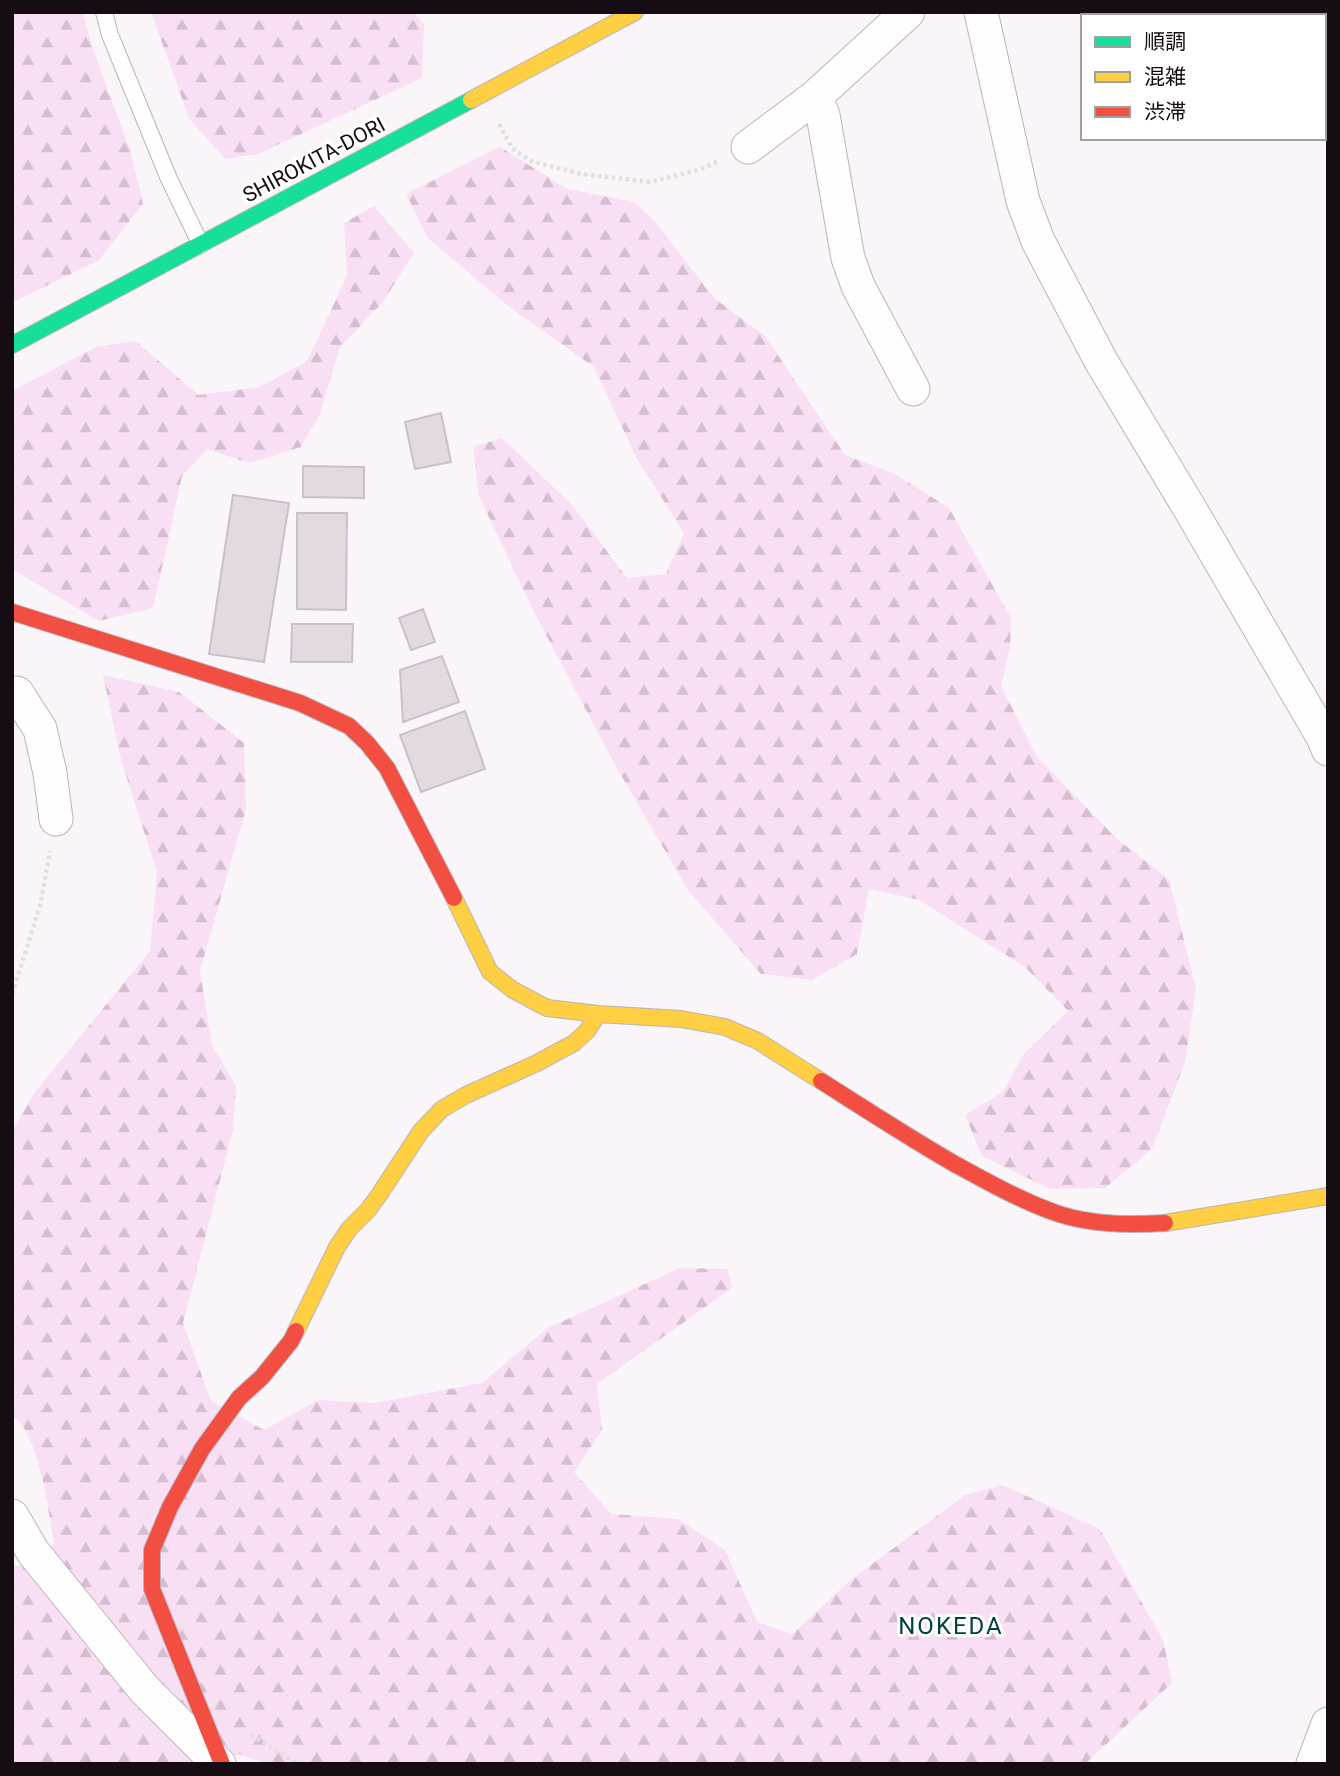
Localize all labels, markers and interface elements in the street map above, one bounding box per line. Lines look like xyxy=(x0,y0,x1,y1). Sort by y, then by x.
legend xyxy=(1081,14,1326,140)
text: 順調 xyxy=(1144,30,1186,54)
text: 混雑 xyxy=(1144,65,1186,89)
text: 渋滞 xyxy=(1144,100,1186,124)
street label: SHIROKITA-DORI xyxy=(239,112,389,208)
district label: NOKEDA xyxy=(898,1612,1004,1640)

